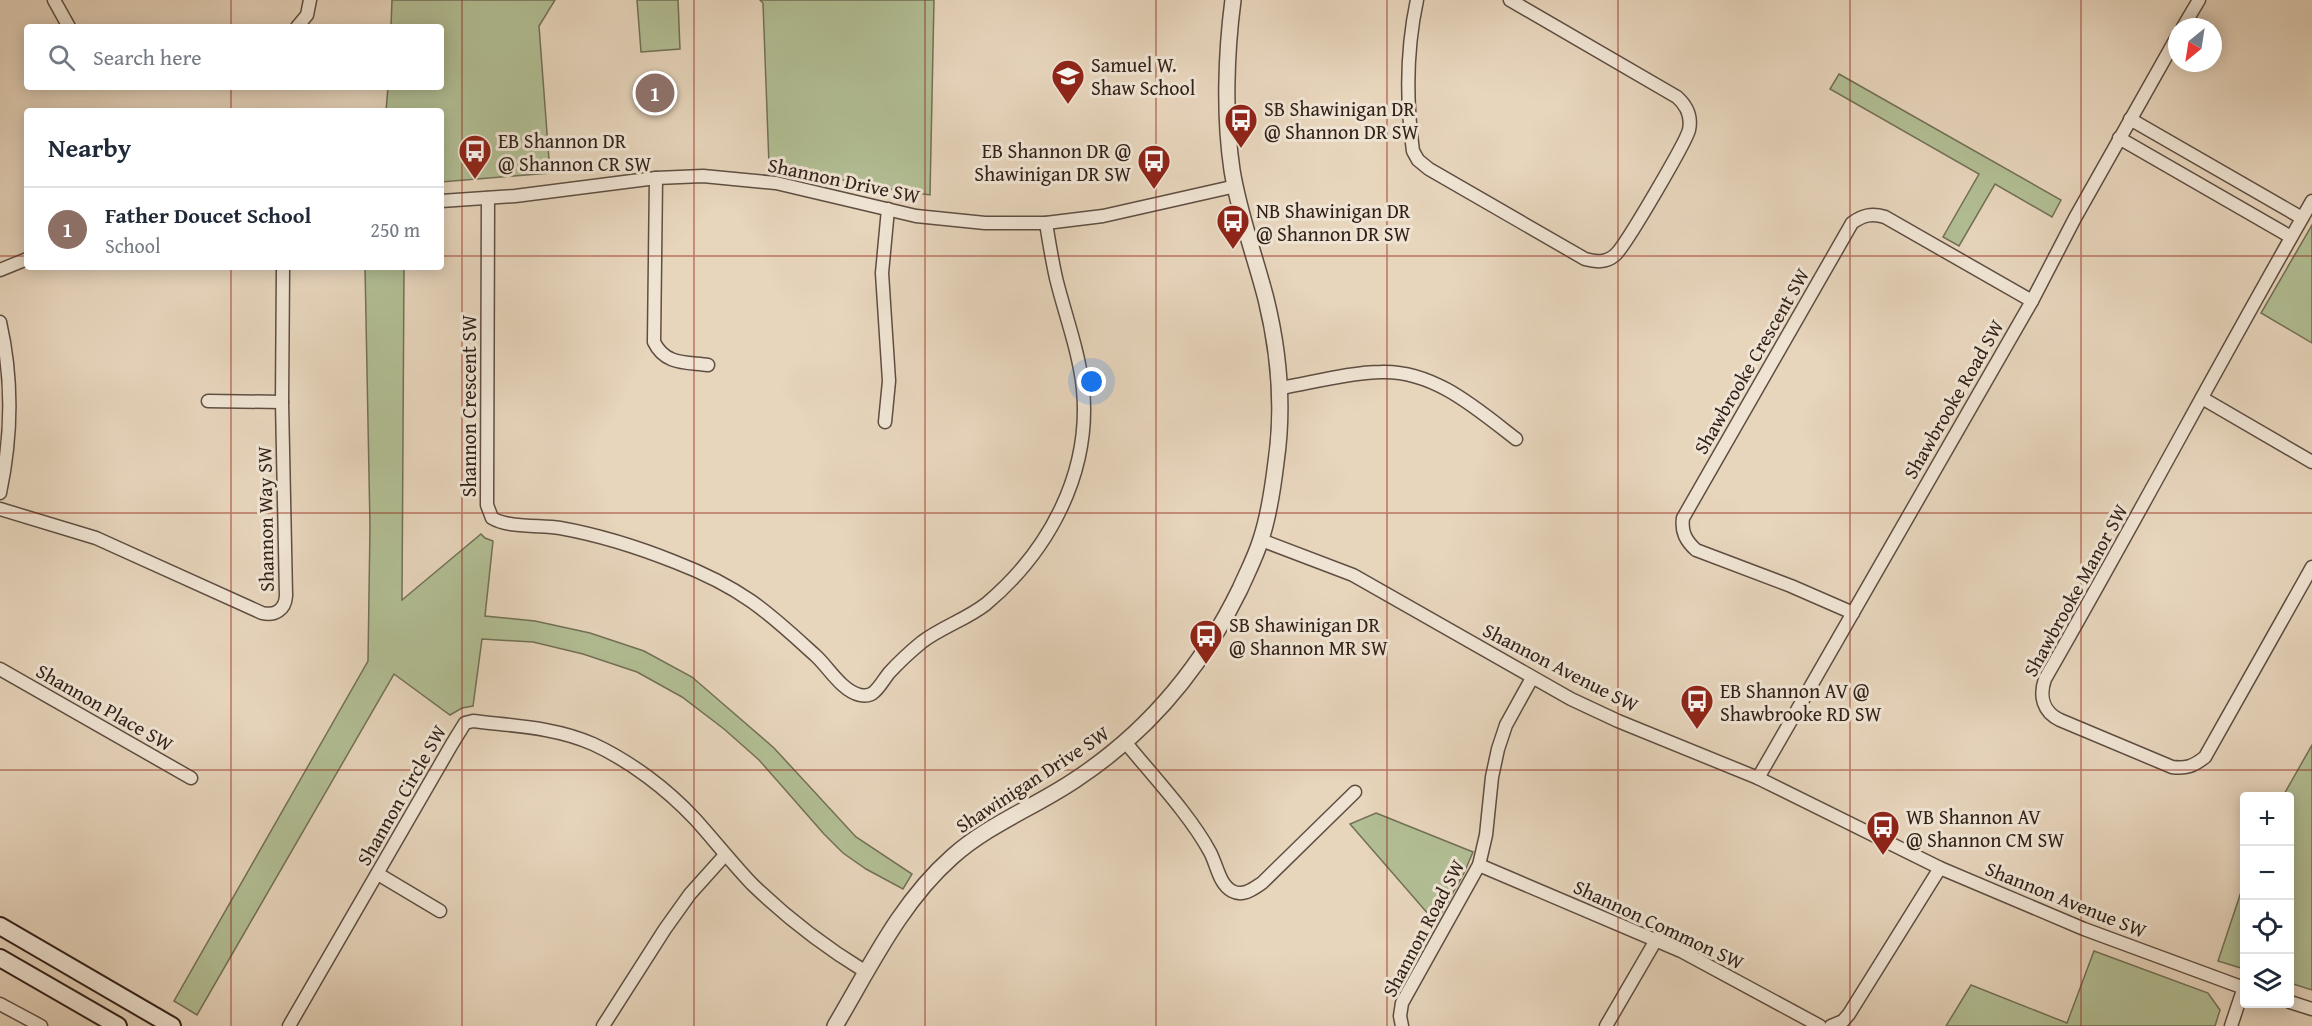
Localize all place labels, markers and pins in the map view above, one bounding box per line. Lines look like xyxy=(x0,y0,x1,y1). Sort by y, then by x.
place label: Samuel W. Shaw School xyxy=(1091,50,1196,102)
school or university icon: Samuel W. Shaw School xyxy=(1050,58,1086,105)
pin: 1 xyxy=(636,70,674,116)
place label: SB Shawinigan DR @ Shannon DR SW xyxy=(1264,94,1419,146)
bus stop icon: SB Shawinigan DR @ Shannon DR SW xyxy=(1223,102,1259,149)
place label: EB Shannon DR @ Shannon CR SW xyxy=(498,126,651,178)
bus stop icon: EB Shannon DR @ Shannon CR SW xyxy=(457,133,493,180)
place label: EB Shannon DR @ Shawinigan DR SW xyxy=(974,136,1131,188)
bus stop icon: EB Shannon DR @ Shawinigan DR SW xyxy=(1136,143,1172,190)
place label: NB Shawinigan DR @ Shannon DR SW xyxy=(1256,196,1411,248)
bus stop icon: NB Shawinigan DR @ Shannon DR SW xyxy=(1215,203,1251,250)
place label: SB Shawinigan DR @ Shannon MR SW xyxy=(1229,610,1388,662)
bus stop icon: SB Shawinigan DR @ Shannon MR SW xyxy=(1188,618,1224,665)
place label: EB Shannon AV @ Shawbrooke RD SW xyxy=(1720,676,1881,728)
bus stop icon: EB Shannon AV @ Shawbrooke RD SW xyxy=(1679,683,1715,730)
place label: WB Shannon AV @ Shannon CM SW xyxy=(1906,802,2064,854)
bus stop icon: WB Shannon AV @ Shannon CM SW xyxy=(1865,809,1901,856)

